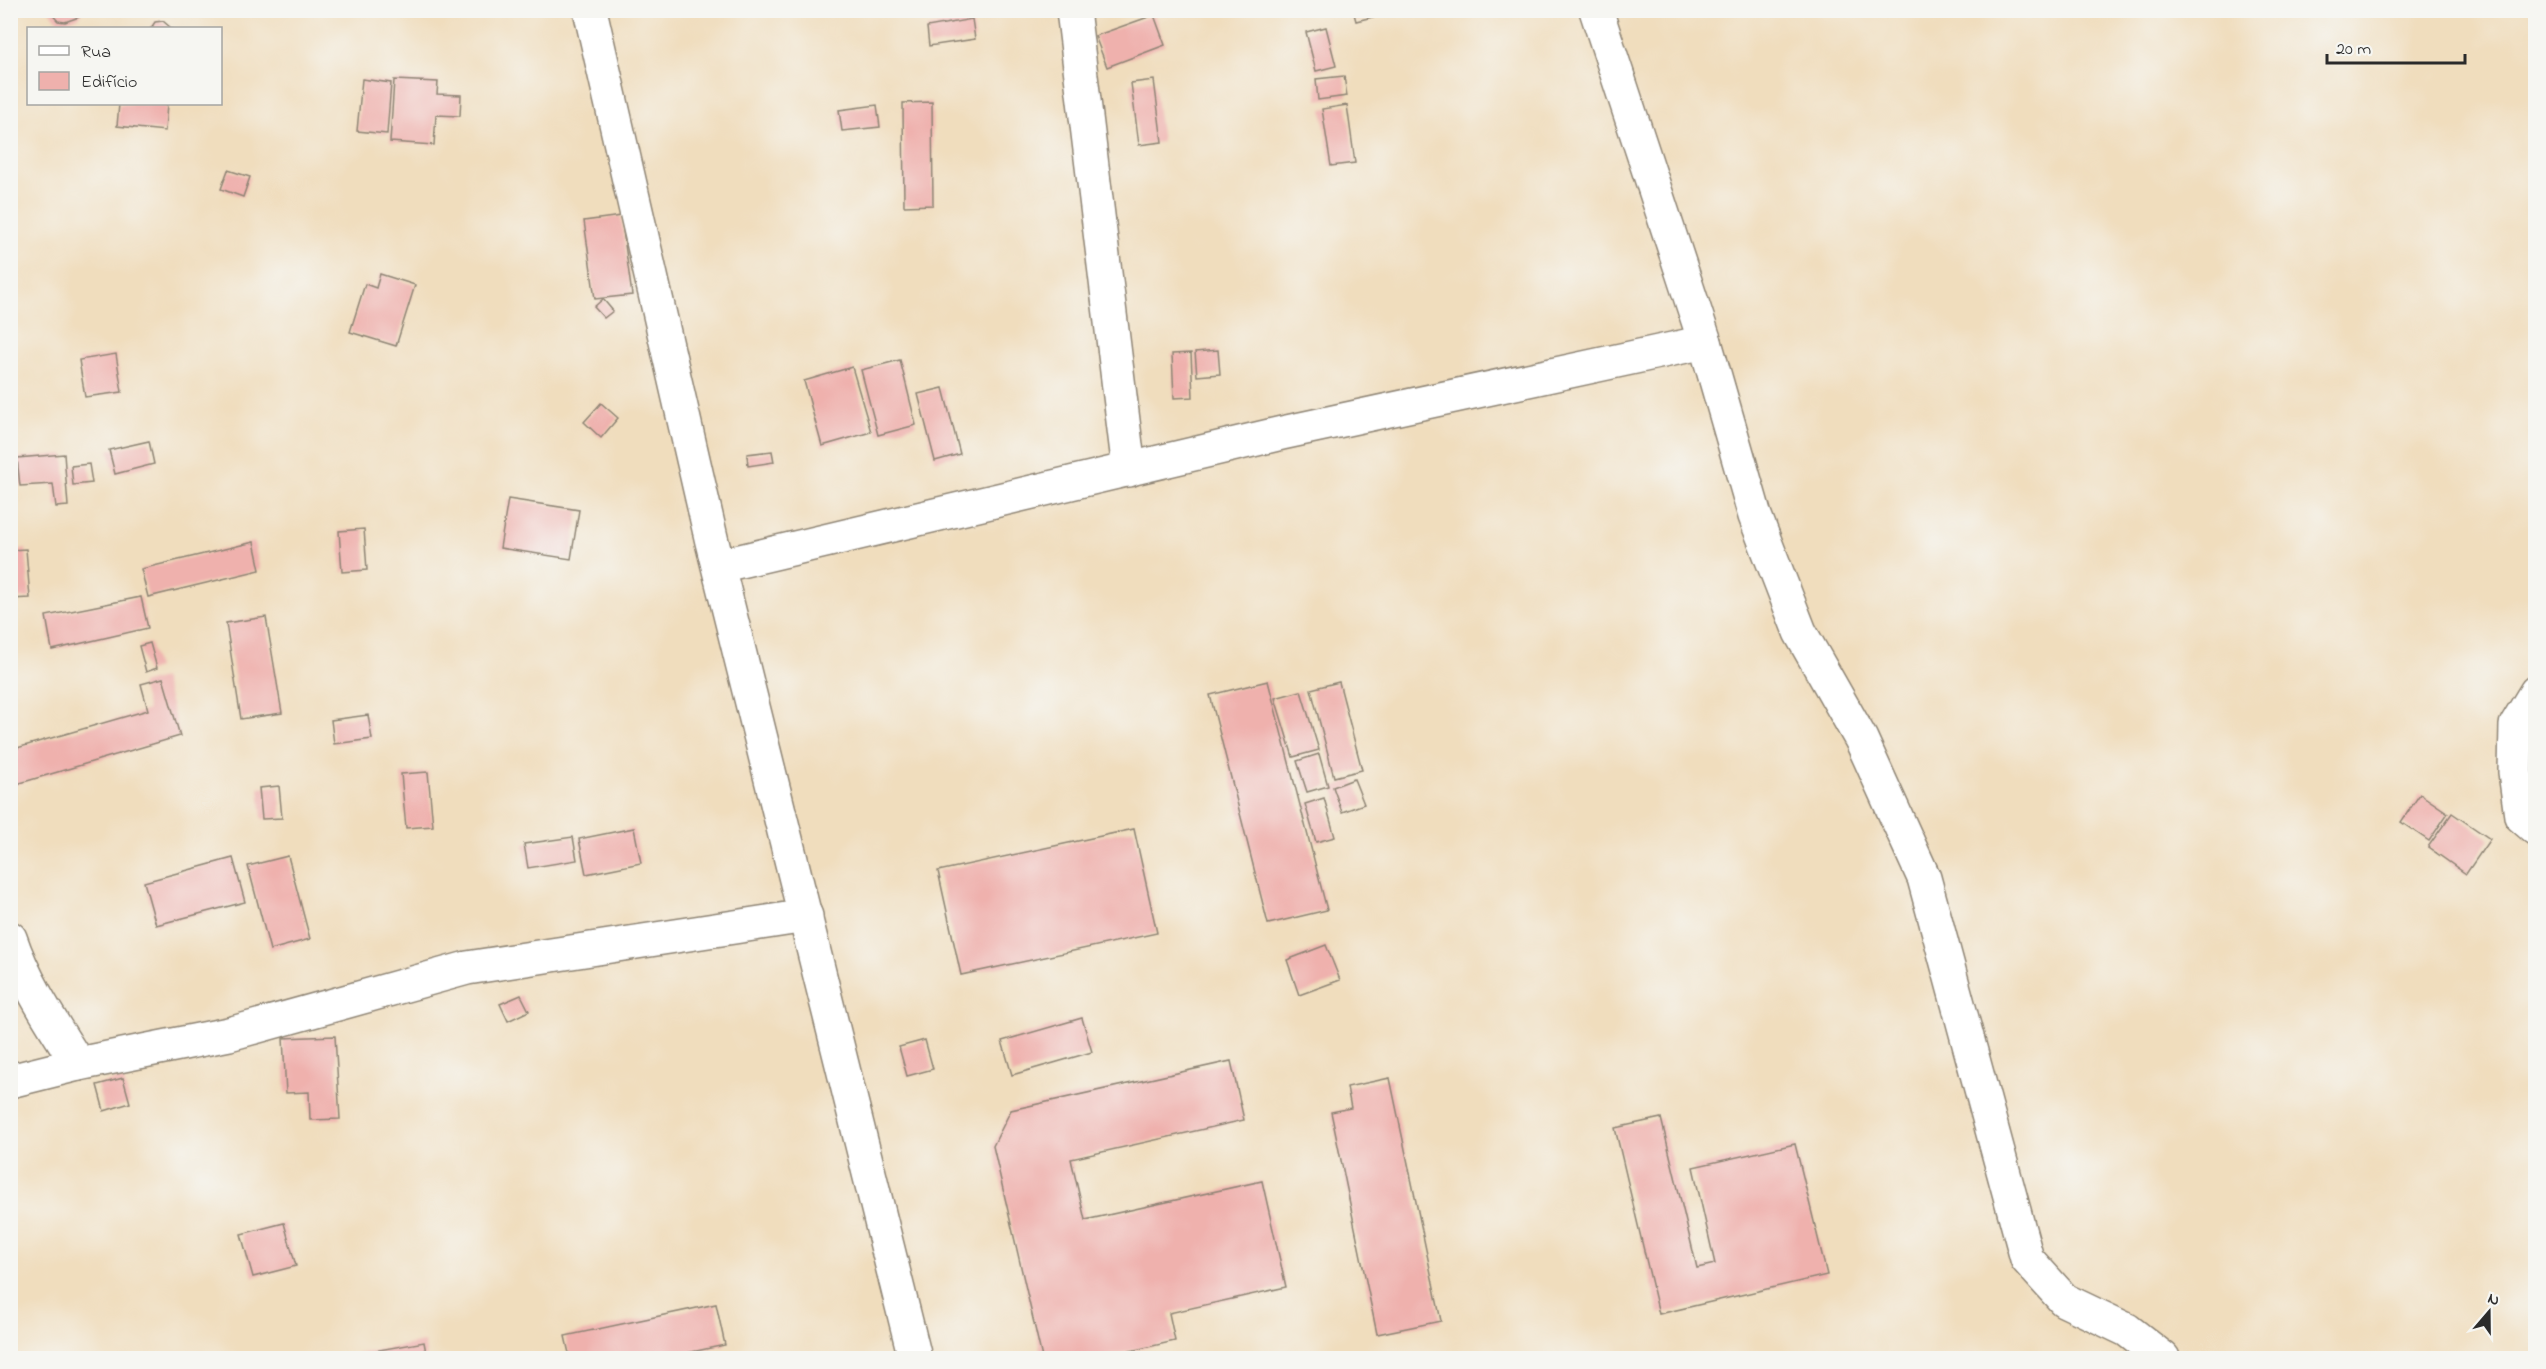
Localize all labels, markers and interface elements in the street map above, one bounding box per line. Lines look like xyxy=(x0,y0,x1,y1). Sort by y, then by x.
legend xyxy=(27,27,222,105)
scale bar xyxy=(2327,27,2465,65)
text: 20 m xyxy=(2336,37,2371,63)
text: Rua xyxy=(81,40,111,66)
text: Edifício xyxy=(81,70,137,96)
north arrow xyxy=(2459,1282,2519,1342)
text: N xyxy=(2484,1287,2503,1313)

